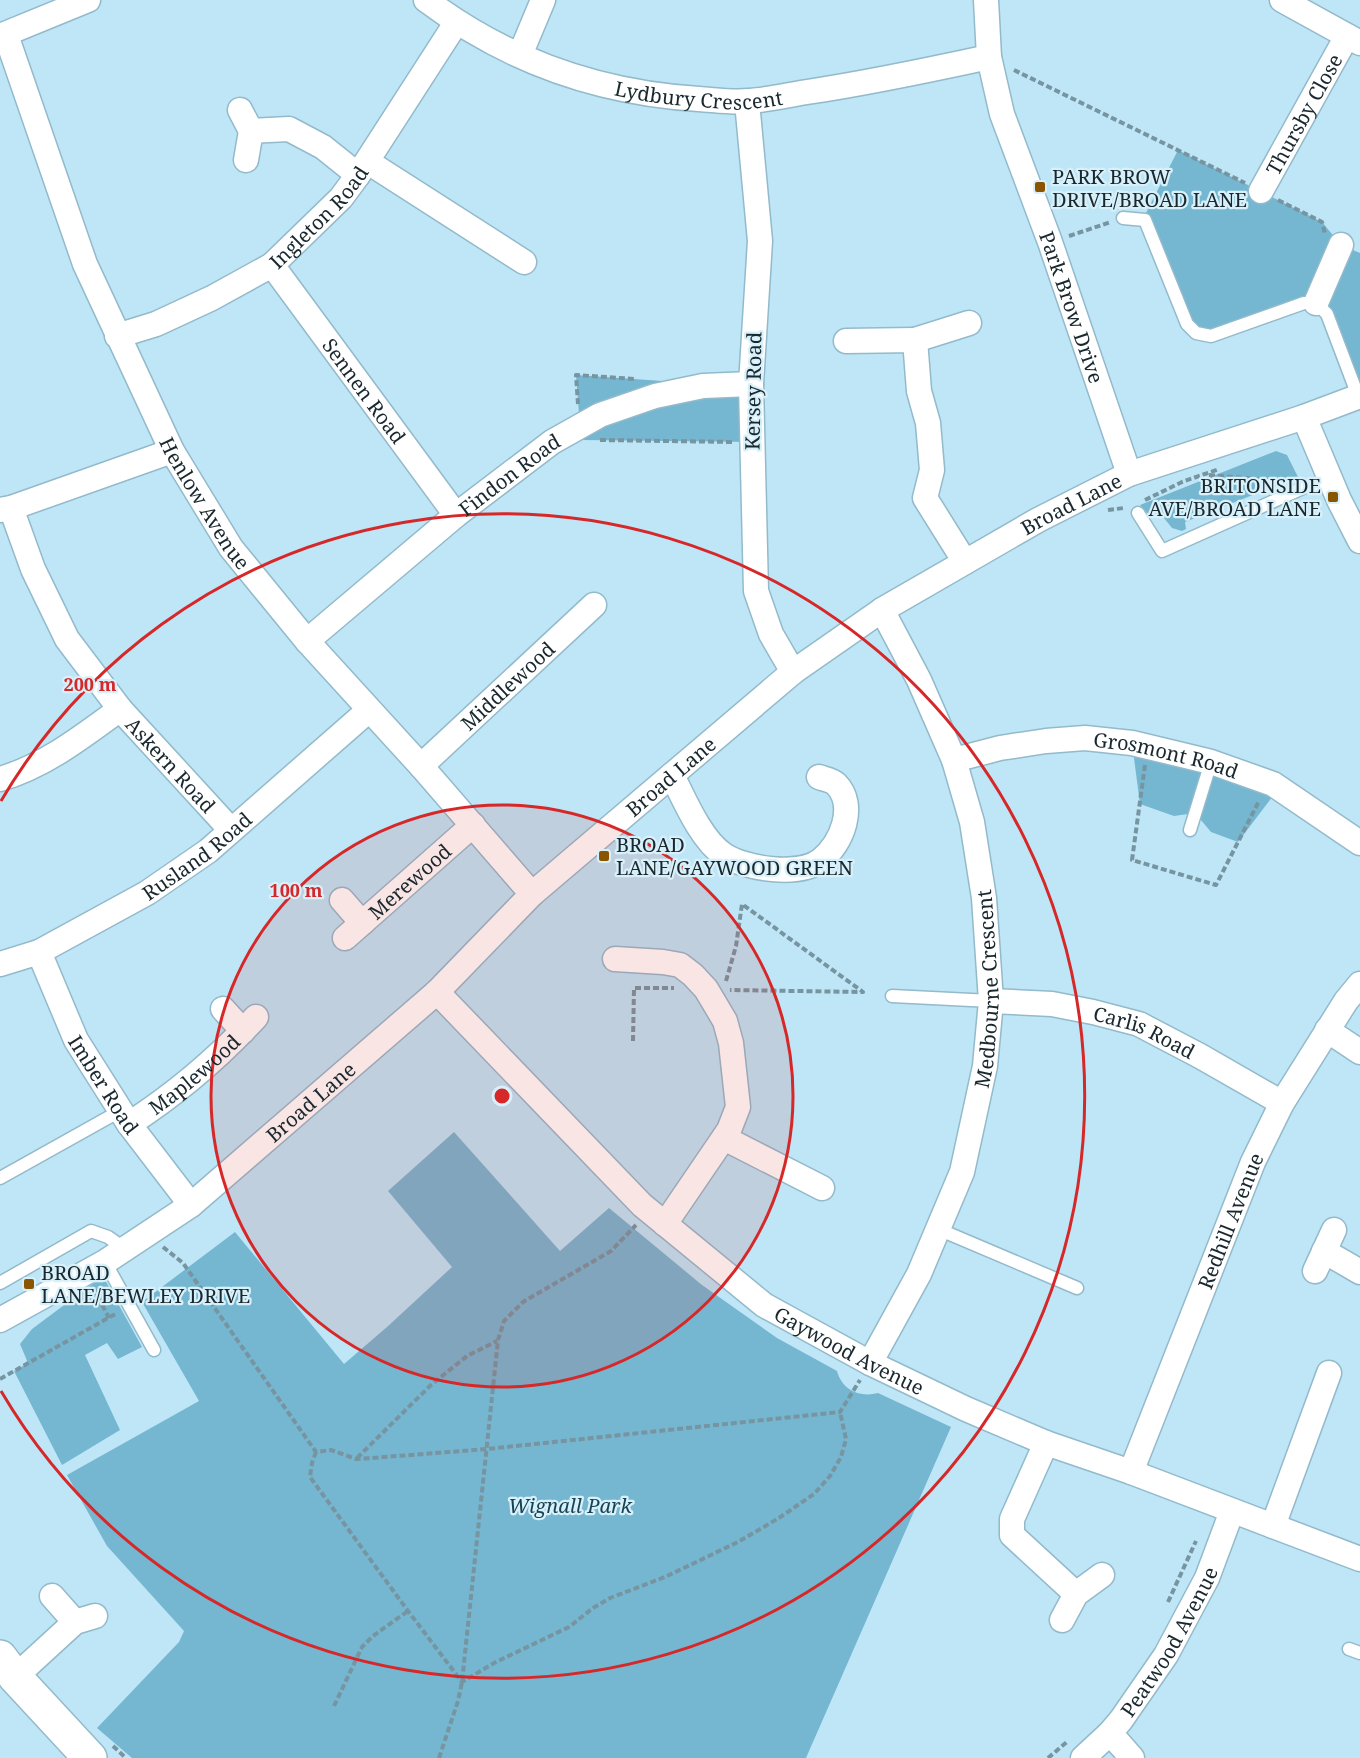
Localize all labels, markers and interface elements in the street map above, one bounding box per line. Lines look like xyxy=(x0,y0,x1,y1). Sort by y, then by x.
street label: Thursby Close xyxy=(1259,49,1348,179)
street label: Lydbury Crescent xyxy=(612,74,785,115)
street label: Ingleton Road xyxy=(263,160,374,274)
place label: PARK BROW DRIVE/BROAD LANE xyxy=(1052,163,1247,213)
marker: PARK BROW DRIVE/BROAD LANE xyxy=(1033,180,1047,194)
street label: Park Brow Drive xyxy=(1034,227,1111,387)
street label: Kersey Road xyxy=(738,332,768,450)
street label: Sennen Road xyxy=(317,333,412,449)
street label: Findon Road xyxy=(453,427,565,522)
street label: Henlow Avenue xyxy=(154,433,256,575)
street label: Broad Lane xyxy=(1015,467,1126,541)
place label: BRITONSIDE AVE/BROAD LANE xyxy=(1148,472,1321,522)
marker: BRITONSIDE AVE/BROAD LANE xyxy=(1326,490,1340,504)
street label: Middlewood xyxy=(455,635,560,736)
text: 200 m xyxy=(64,672,117,696)
street label: Askern Road xyxy=(120,711,222,818)
street label: Grosmont Road xyxy=(1092,726,1242,784)
street label: Broad Lane xyxy=(620,730,721,822)
street label: Rusland Road xyxy=(137,806,257,906)
place label: BROAD LANE/GAYWOOD GREEN xyxy=(616,831,853,881)
street label: Merewood xyxy=(362,837,457,925)
marker: BROAD LANE/GAYWOOD GREEN xyxy=(597,849,611,863)
text: 100 m xyxy=(270,878,323,902)
street label: Medbourne Crescent xyxy=(967,888,1005,1090)
street label: Carlis Road xyxy=(1091,999,1200,1065)
street label: Maplewood xyxy=(143,1028,246,1120)
street label: Imber Road xyxy=(63,1030,145,1140)
street label: Broad Lane xyxy=(260,1055,361,1148)
centre of rings xyxy=(492,1086,512,1106)
street label: Redhill Avenue xyxy=(1191,1148,1269,1293)
place label: BROAD LANE/BEWLEY DRIVE xyxy=(41,1259,250,1309)
marker: BROAD LANE/BEWLEY DRIVE xyxy=(22,1277,36,1291)
street label: Gaywood Avenue xyxy=(770,1300,929,1401)
park label: Wignall Park xyxy=(508,1492,632,1519)
street label: Peatwood Avenue xyxy=(1114,1563,1224,1722)

